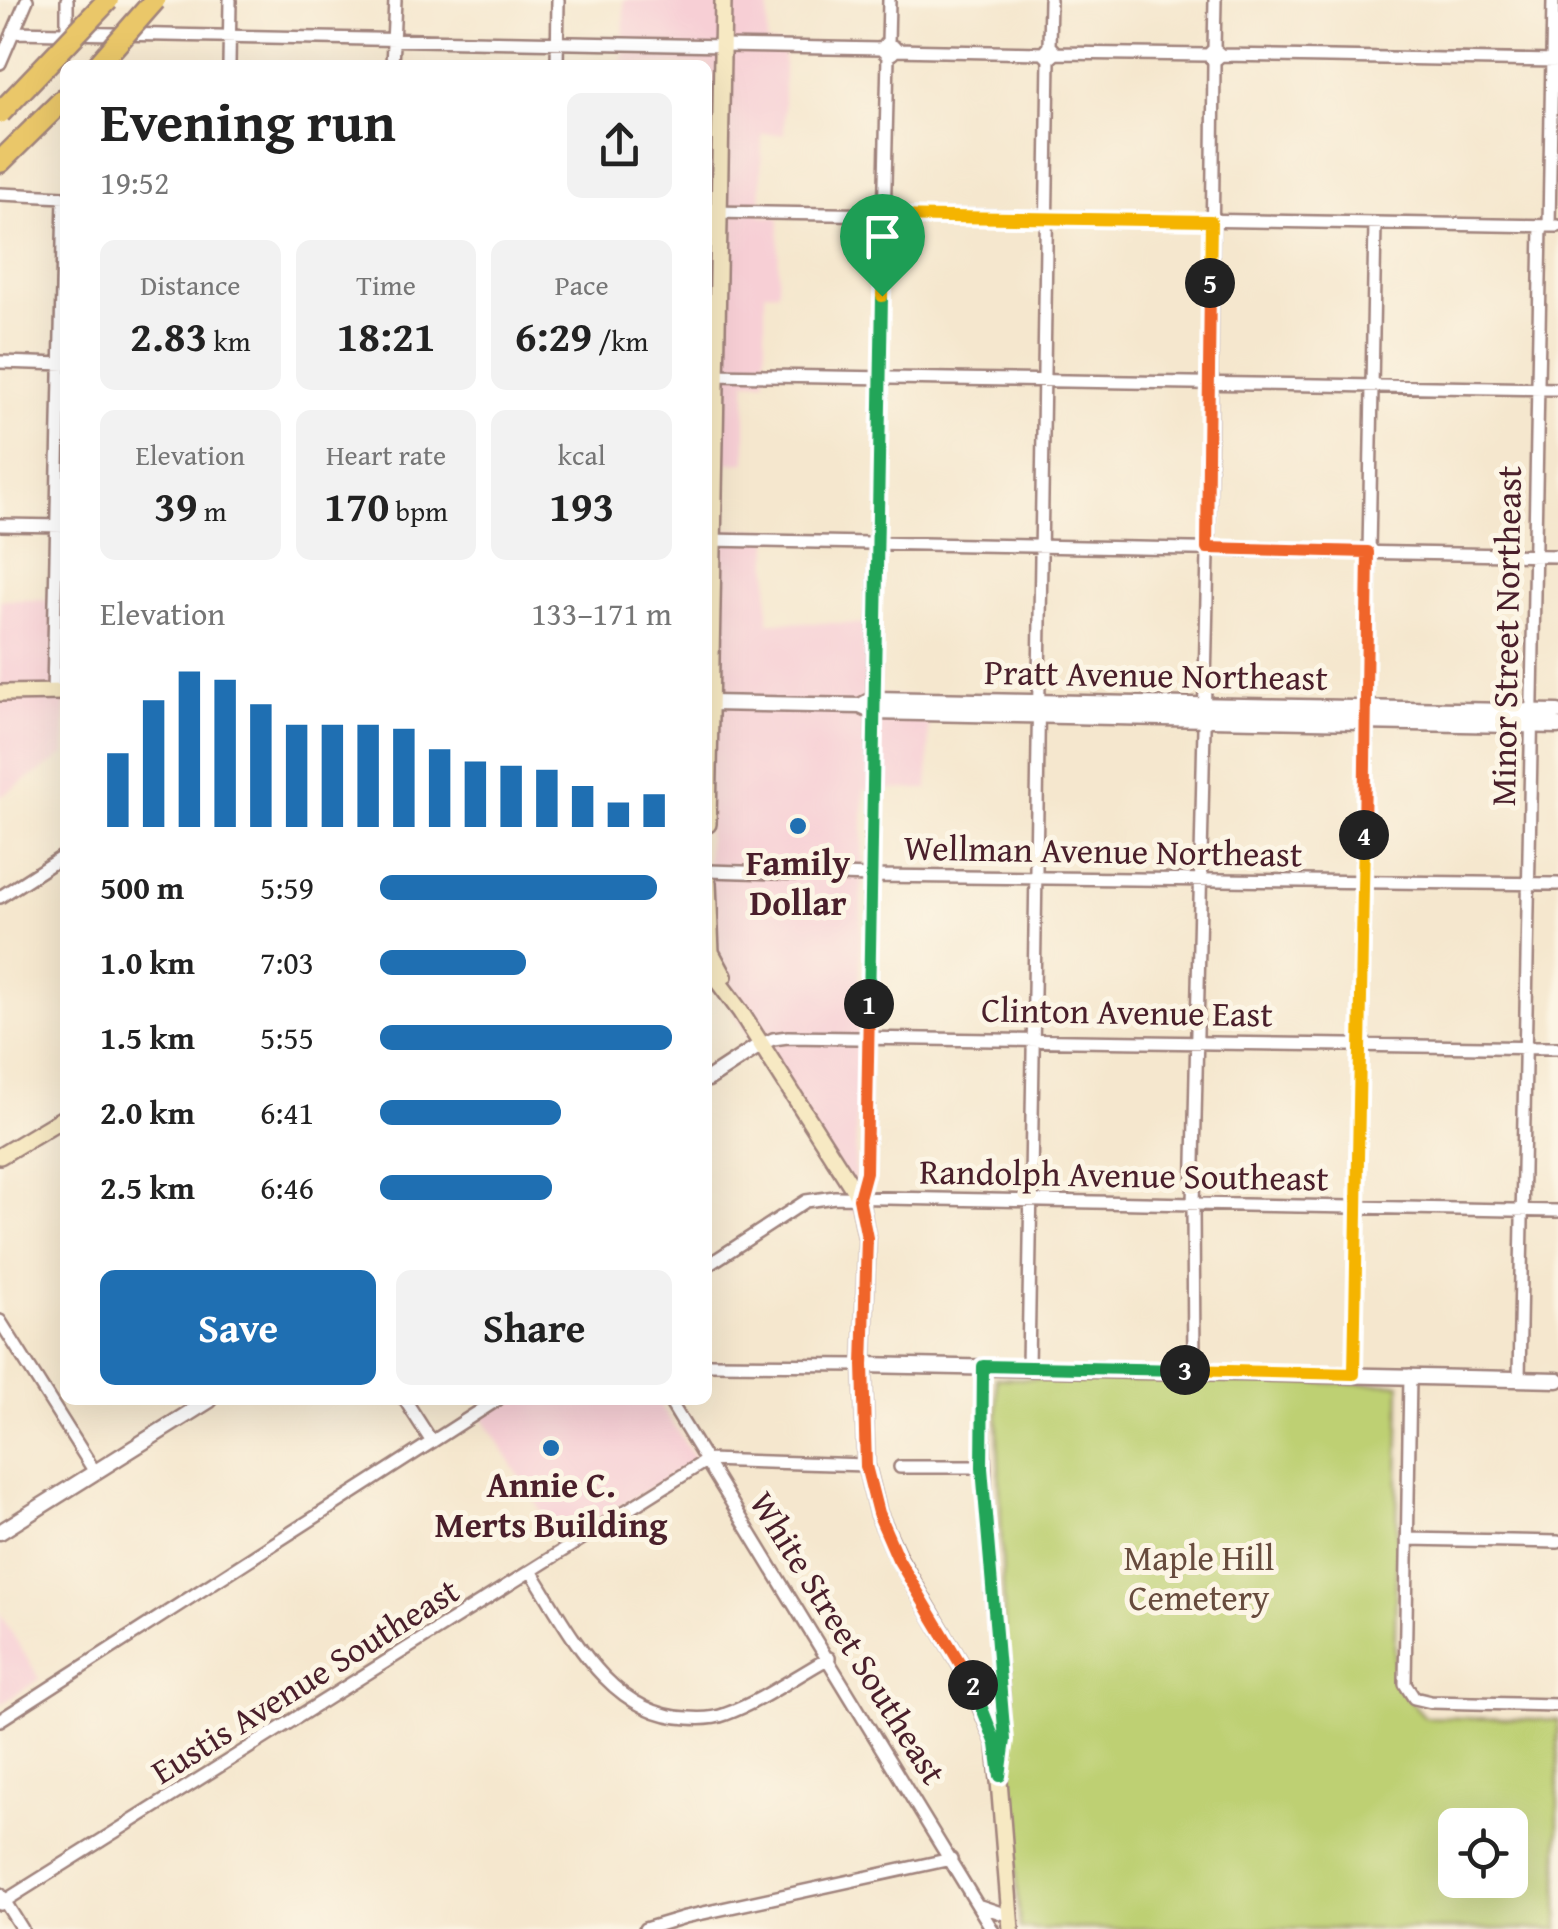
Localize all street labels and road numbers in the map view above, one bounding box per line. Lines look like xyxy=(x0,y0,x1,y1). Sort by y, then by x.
street label: Minor Street Northeast xyxy=(1477,465,1534,807)
street label: Pratt Avenue Northeast xyxy=(984,646,1328,703)
street label: Wellman Avenue Northeast xyxy=(903,822,1303,879)
street label: Clinton Avenue East xyxy=(981,983,1273,1040)
street label: Randolph Avenue Southeast xyxy=(919,1145,1329,1204)
street label: White Street Southeast xyxy=(737,1481,959,1794)
street label: Eustis Avenue Southeast xyxy=(141,1565,469,1796)

